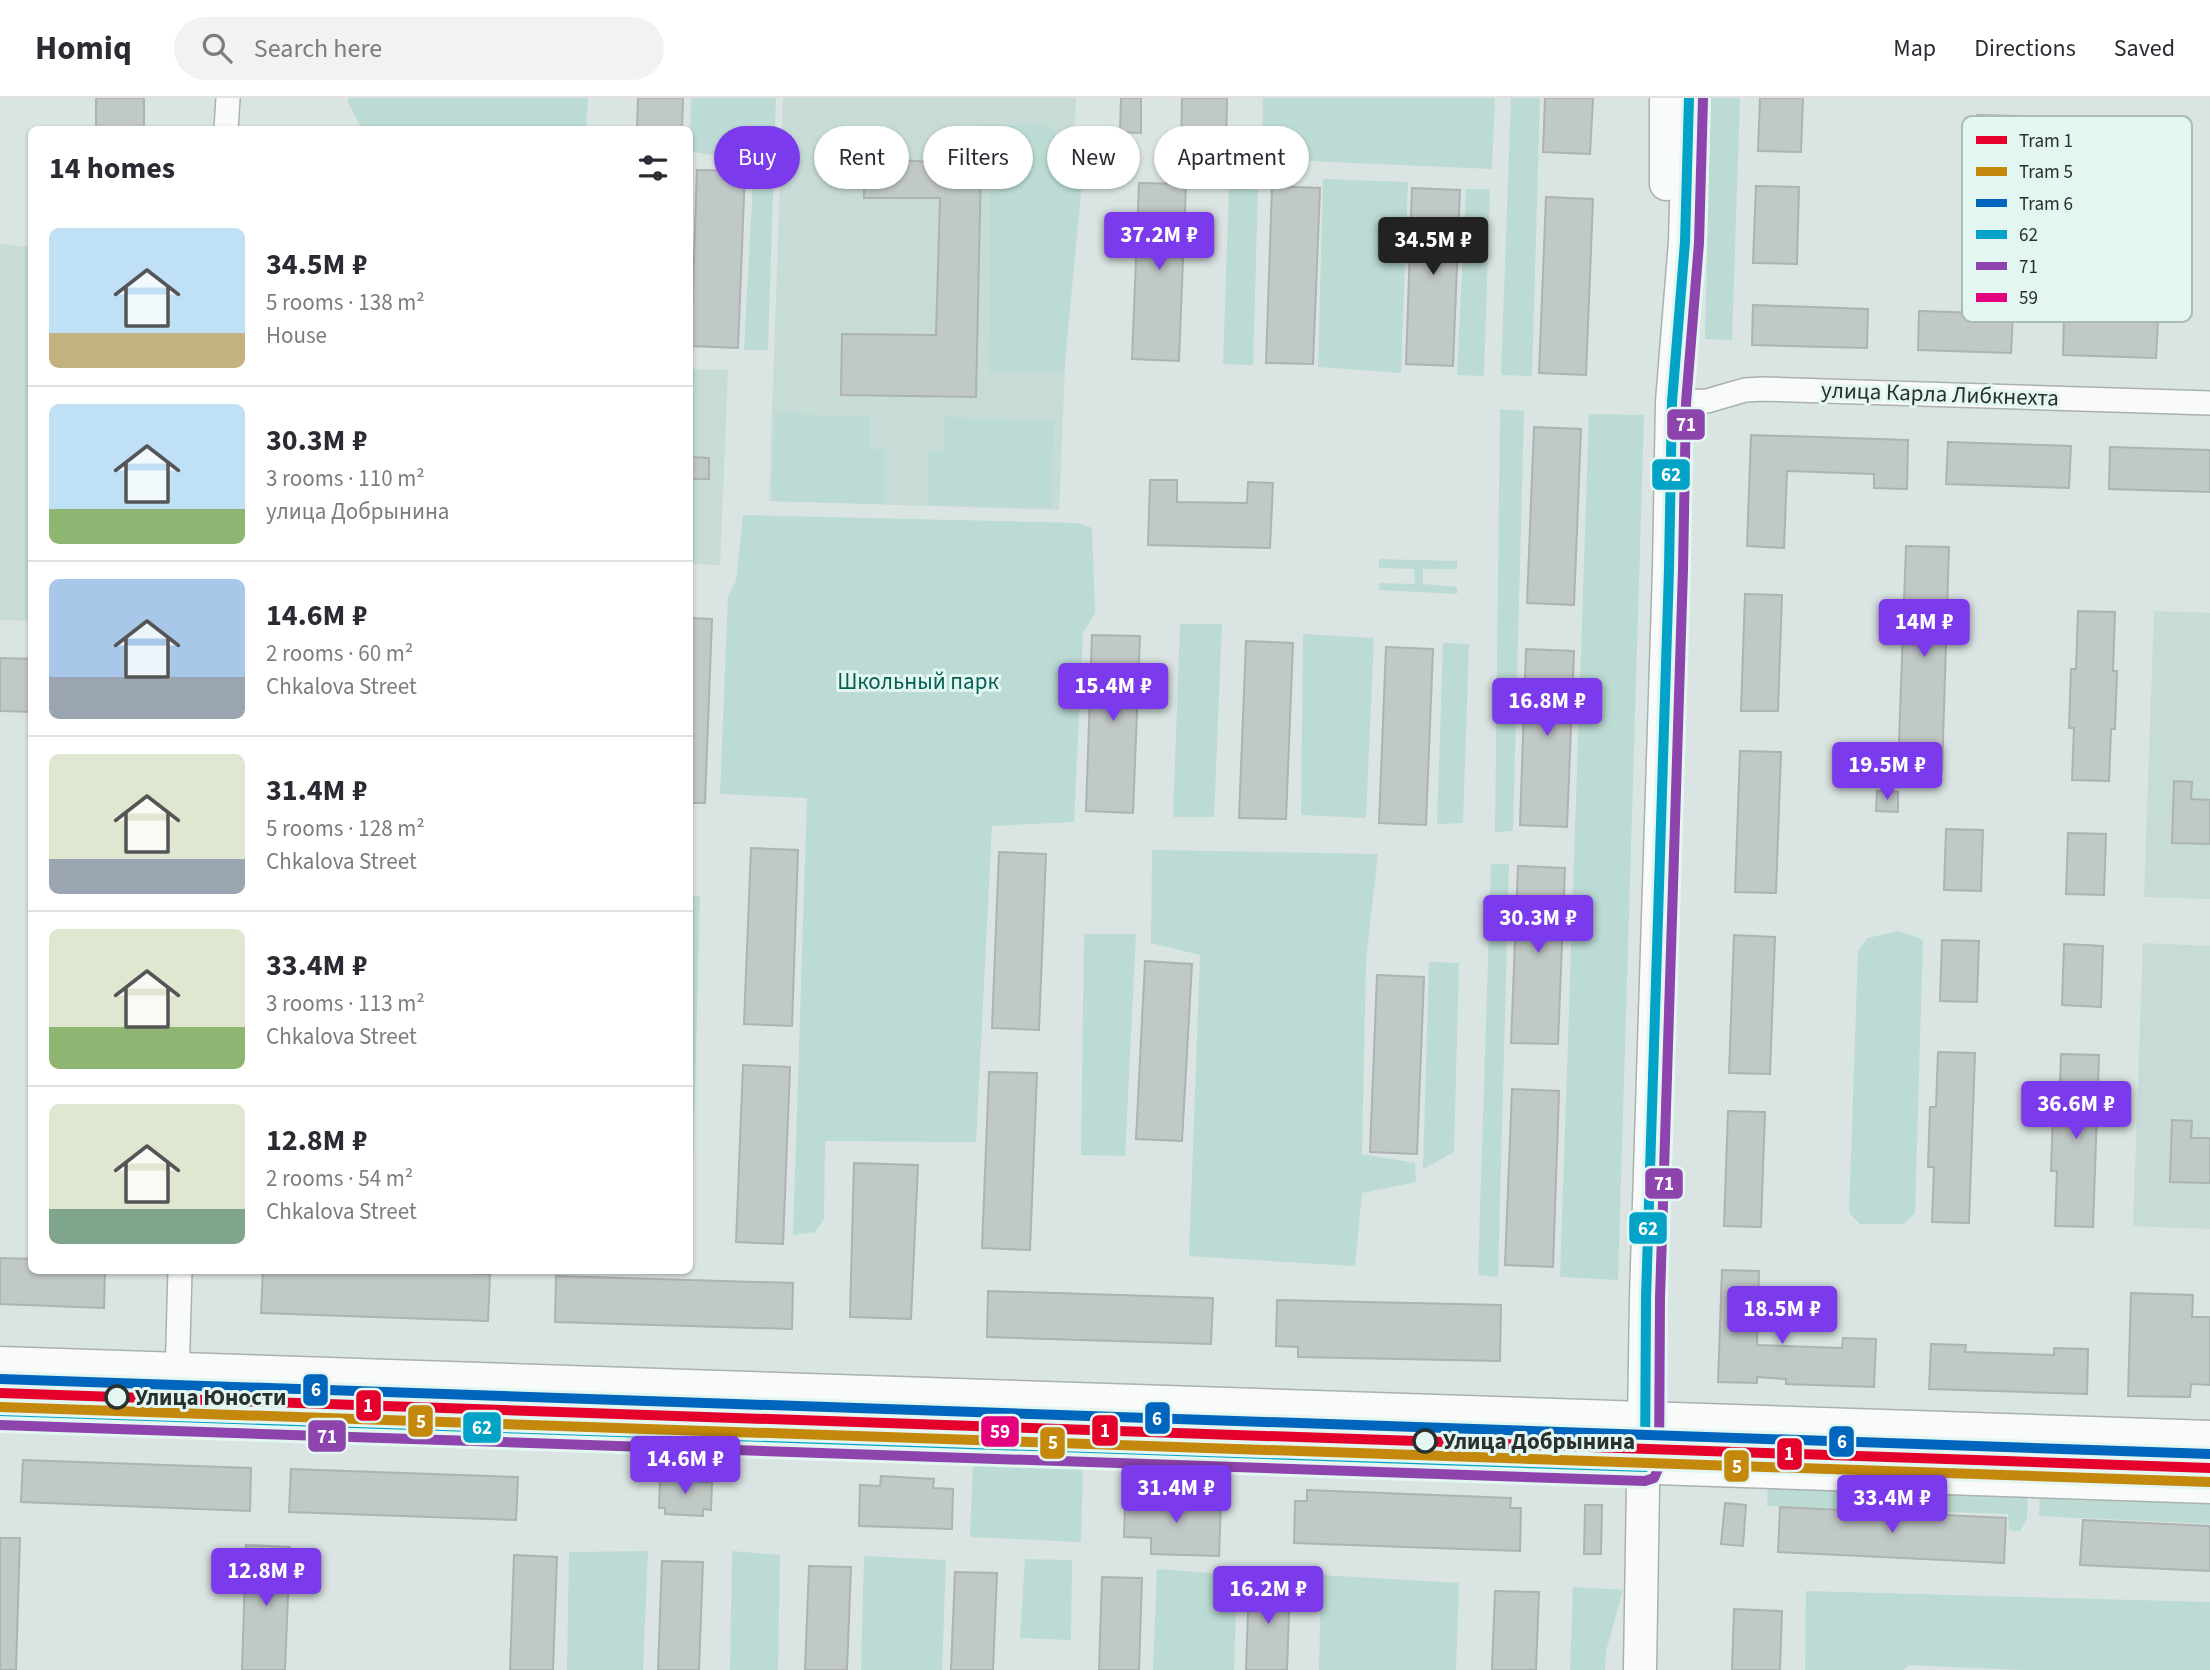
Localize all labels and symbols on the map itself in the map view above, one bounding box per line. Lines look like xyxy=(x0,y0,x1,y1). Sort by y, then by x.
legend xyxy=(1962,116,2192,322)
text: Tram 1 xyxy=(2019,128,2073,155)
text: Tram 5 xyxy=(2019,159,2073,186)
text: Tram 6 xyxy=(2019,191,2073,218)
pin: 37.2M ₽ xyxy=(1094,212,1224,272)
pin: 34.5M ₽ xyxy=(1368,218,1498,277)
text: 62 xyxy=(2019,222,2038,249)
text: 71 xyxy=(2019,254,2038,281)
text: 59 xyxy=(2019,285,2038,312)
street label: улица Карла Либкнехта xyxy=(1821,373,2059,415)
line badge: 71 xyxy=(1666,408,1706,441)
text: 71 xyxy=(1676,412,1696,439)
line badge: 62 xyxy=(1651,458,1691,491)
text: 62 xyxy=(1661,462,1681,489)
pin: 14M ₽ xyxy=(1875,600,1973,659)
pin: 15.4M ₽ xyxy=(1048,664,1178,723)
park label: Школьный парк xyxy=(837,665,999,698)
pin: 16.8M ₽ xyxy=(1482,678,1612,738)
pin: 19.5M ₽ xyxy=(1822,742,1952,802)
pin: 30.3M ₽ xyxy=(1473,896,1603,955)
pin: 36.6M ₽ xyxy=(2011,1082,2141,1141)
line badge: 71 xyxy=(1644,1167,1684,1200)
text: 71 xyxy=(1654,1171,1674,1198)
line badge: 62 xyxy=(1628,1211,1668,1245)
text: 62 xyxy=(1638,1216,1658,1243)
pin: 18.5M ₽ xyxy=(1717,1286,1847,1346)
line badge: 6 xyxy=(302,1373,329,1407)
text: 6 xyxy=(311,1377,321,1404)
place label: Улица Юности xyxy=(135,1381,286,1414)
marker: Улица Юности xyxy=(105,1385,129,1409)
line badge: 1 xyxy=(355,1389,382,1422)
text: 1 xyxy=(363,1393,373,1420)
line badge: 6 xyxy=(1144,1401,1171,1435)
line badge: 5 xyxy=(407,1404,434,1438)
text: 6 xyxy=(1152,1406,1162,1433)
text: 5 xyxy=(416,1409,426,1436)
line badge: 62 xyxy=(462,1411,502,1444)
line badge: 1 xyxy=(1091,1414,1119,1447)
text: 62 xyxy=(472,1415,492,1442)
line badge: 59 xyxy=(980,1415,1020,1448)
text: 1 xyxy=(1100,1418,1110,1445)
line badge: 71 xyxy=(307,1419,347,1453)
text: 59 xyxy=(990,1419,1010,1446)
text: 71 xyxy=(317,1424,337,1451)
place label: Улица Добрынина xyxy=(1443,1425,1635,1458)
line badge: 6 xyxy=(1828,1425,1855,1458)
line badge: 5 xyxy=(1039,1426,1066,1460)
marker: Улица Добрынина xyxy=(1413,1429,1437,1453)
text: 6 xyxy=(1837,1429,1847,1456)
text: 5 xyxy=(1048,1430,1058,1457)
pin: 14.6M ₽ xyxy=(620,1436,750,1496)
line badge: 1 xyxy=(1776,1437,1803,1471)
text: 1 xyxy=(1784,1441,1794,1468)
line badge: 5 xyxy=(1723,1449,1750,1483)
text: 5 xyxy=(1732,1454,1742,1481)
pin: 31.4M ₽ xyxy=(1111,1466,1241,1525)
pin: 33.4M ₽ xyxy=(1827,1476,1957,1535)
pin: 12.8M ₽ xyxy=(201,1548,331,1608)
pin: 16.2M ₽ xyxy=(1203,1566,1333,1626)

